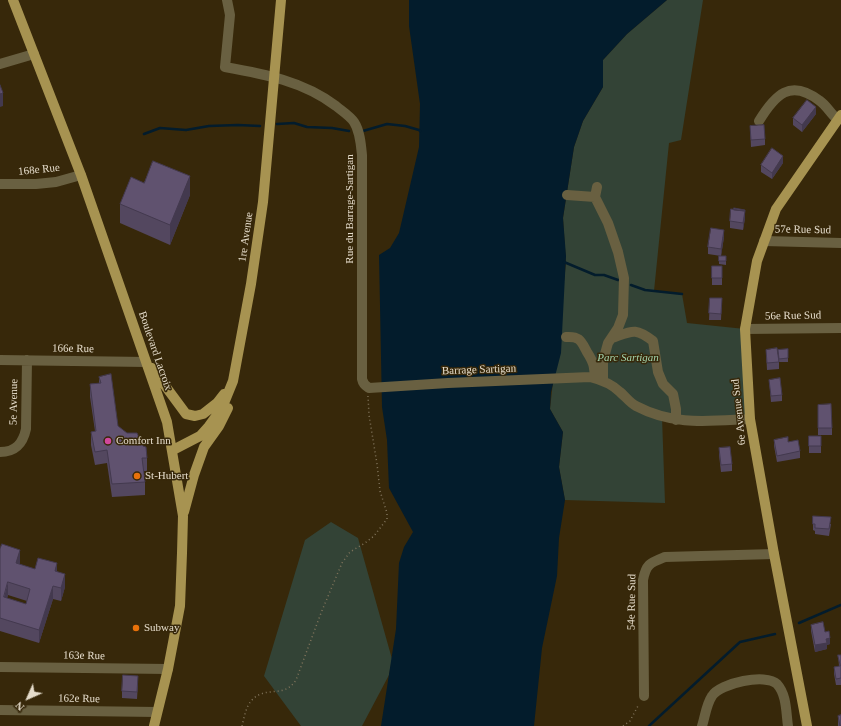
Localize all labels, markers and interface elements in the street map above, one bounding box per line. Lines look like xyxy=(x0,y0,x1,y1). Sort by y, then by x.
street label: Rue du Barrage-Sartigan xyxy=(343,154,357,264)
street label: 168e Rue xyxy=(17,161,61,179)
street label: 1re Avenue xyxy=(236,211,256,263)
street label: 57e Rue Sud xyxy=(775,223,831,237)
street label: 56e Rue Sud xyxy=(765,309,821,323)
street label: Boulevard Lacroix xyxy=(135,310,175,392)
street label: 166e Rue xyxy=(52,342,94,356)
park label: Parc Sartigan xyxy=(597,351,659,365)
street label: Barrage Sartigan xyxy=(442,362,516,378)
street label: 6e Avenue Sud xyxy=(729,378,749,446)
street label: 5e Avenue xyxy=(7,379,21,425)
place label: Comfort Inn xyxy=(116,434,171,448)
marker: Comfort Inn xyxy=(103,436,113,446)
place label: St-Hubert xyxy=(145,469,188,483)
marker: St-Hubert xyxy=(132,471,142,481)
street label: 54e Rue Sud xyxy=(625,574,639,630)
place label: Subway xyxy=(144,621,179,635)
marker: Subway xyxy=(131,623,141,633)
street label: 163e Rue xyxy=(63,649,105,663)
north arrow xyxy=(8,678,48,718)
street label: 162e Rue xyxy=(58,692,100,706)
text: N xyxy=(12,699,27,714)

